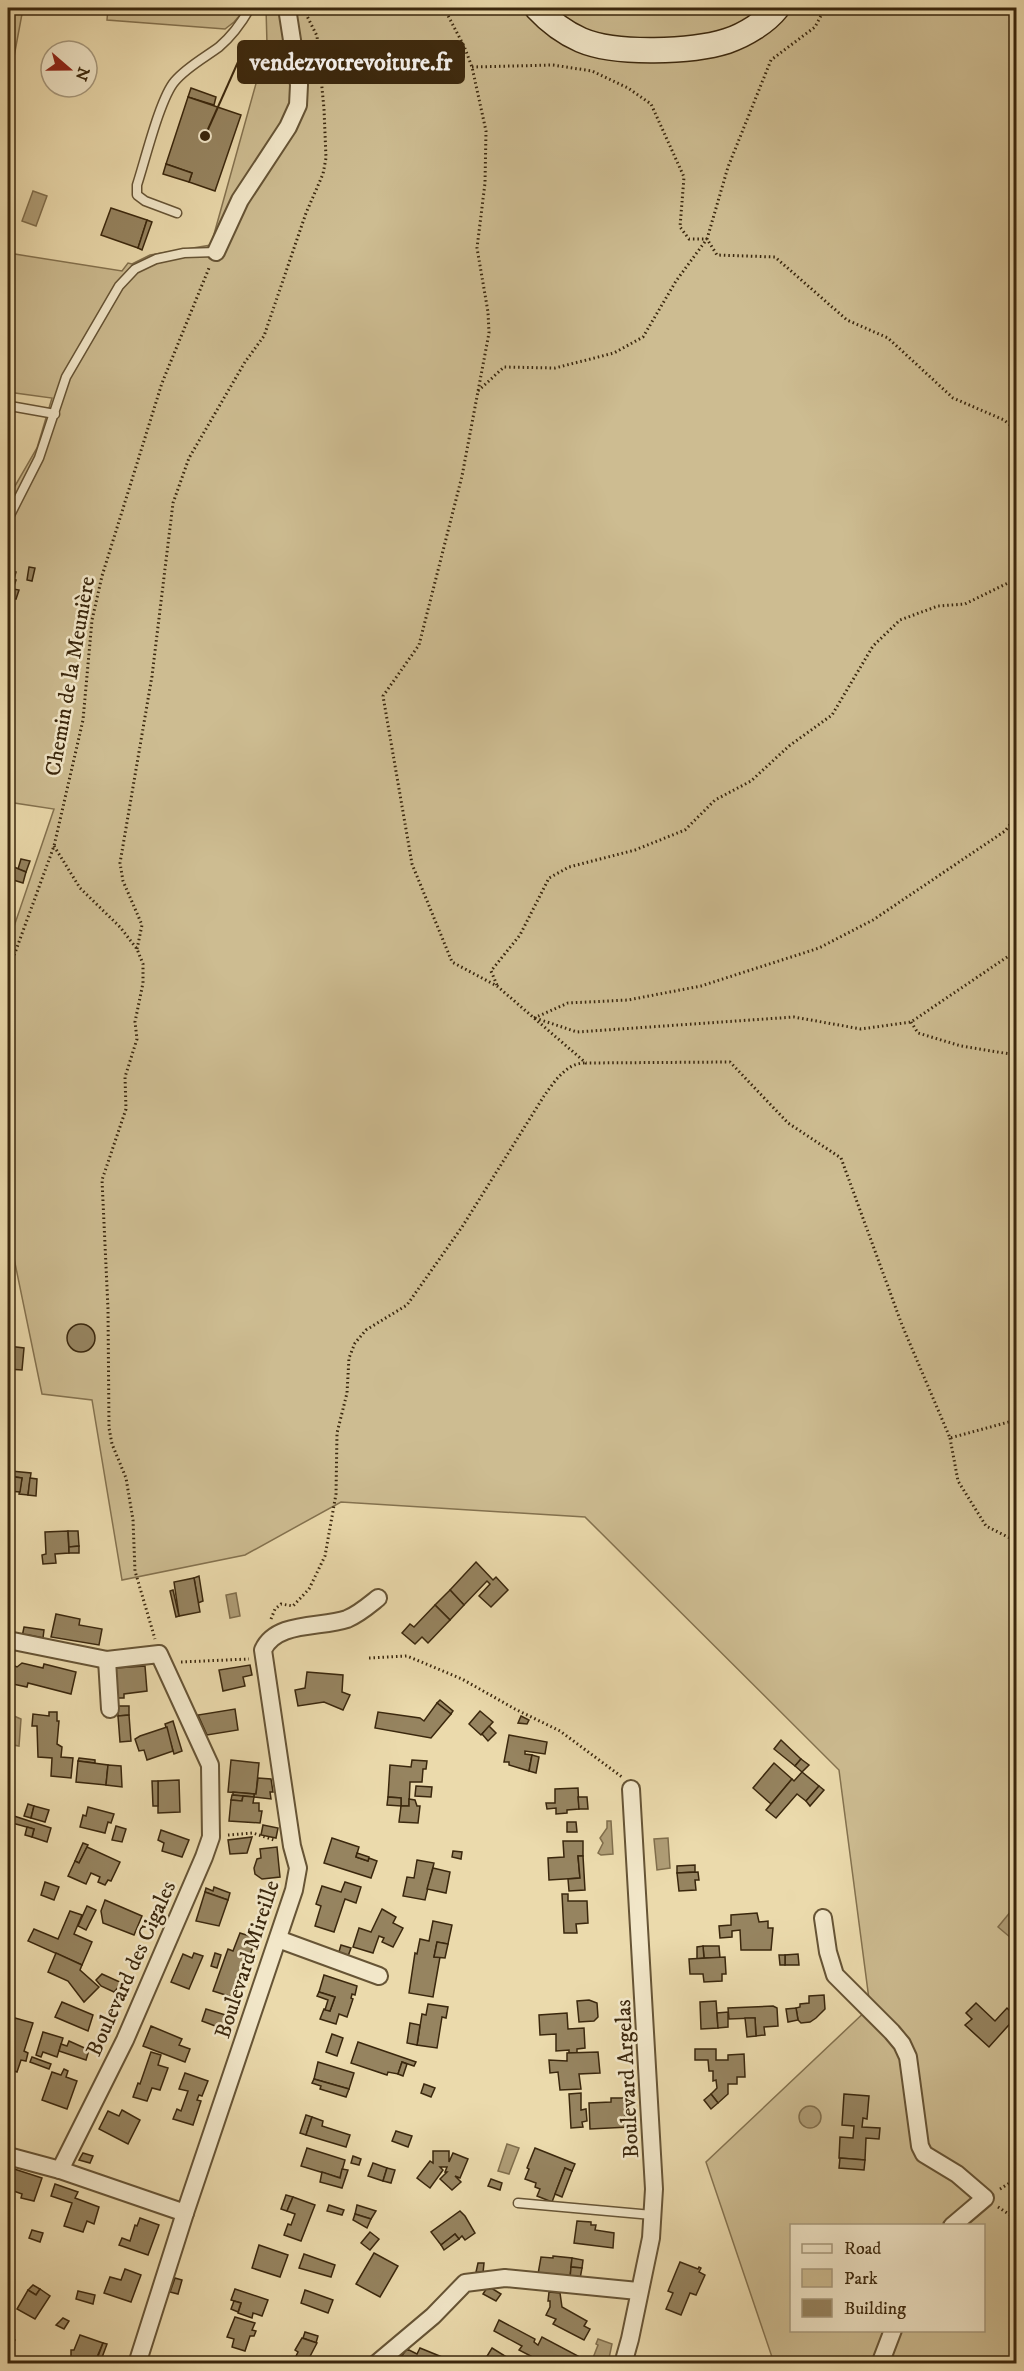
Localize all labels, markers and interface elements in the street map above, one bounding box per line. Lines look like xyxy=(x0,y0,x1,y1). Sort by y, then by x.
north arrow xyxy=(39,39,99,99)
callout: vendezvotrevoiture.fr xyxy=(238,41,464,83)
text: vendezvotrevoiture.fr xyxy=(249,48,453,78)
text: N xyxy=(71,64,94,83)
street label: Chemin de la Meunière xyxy=(40,574,101,778)
street label: Boulevard des Cigales xyxy=(81,1877,182,2060)
street label: Boulevard Mireille xyxy=(209,1877,286,2042)
street label: Boulevard Argelas xyxy=(610,1999,645,2159)
legend xyxy=(790,2224,985,2332)
text: Road xyxy=(844,2238,881,2260)
text: Park xyxy=(844,2268,878,2290)
text: Building xyxy=(844,2298,906,2320)

